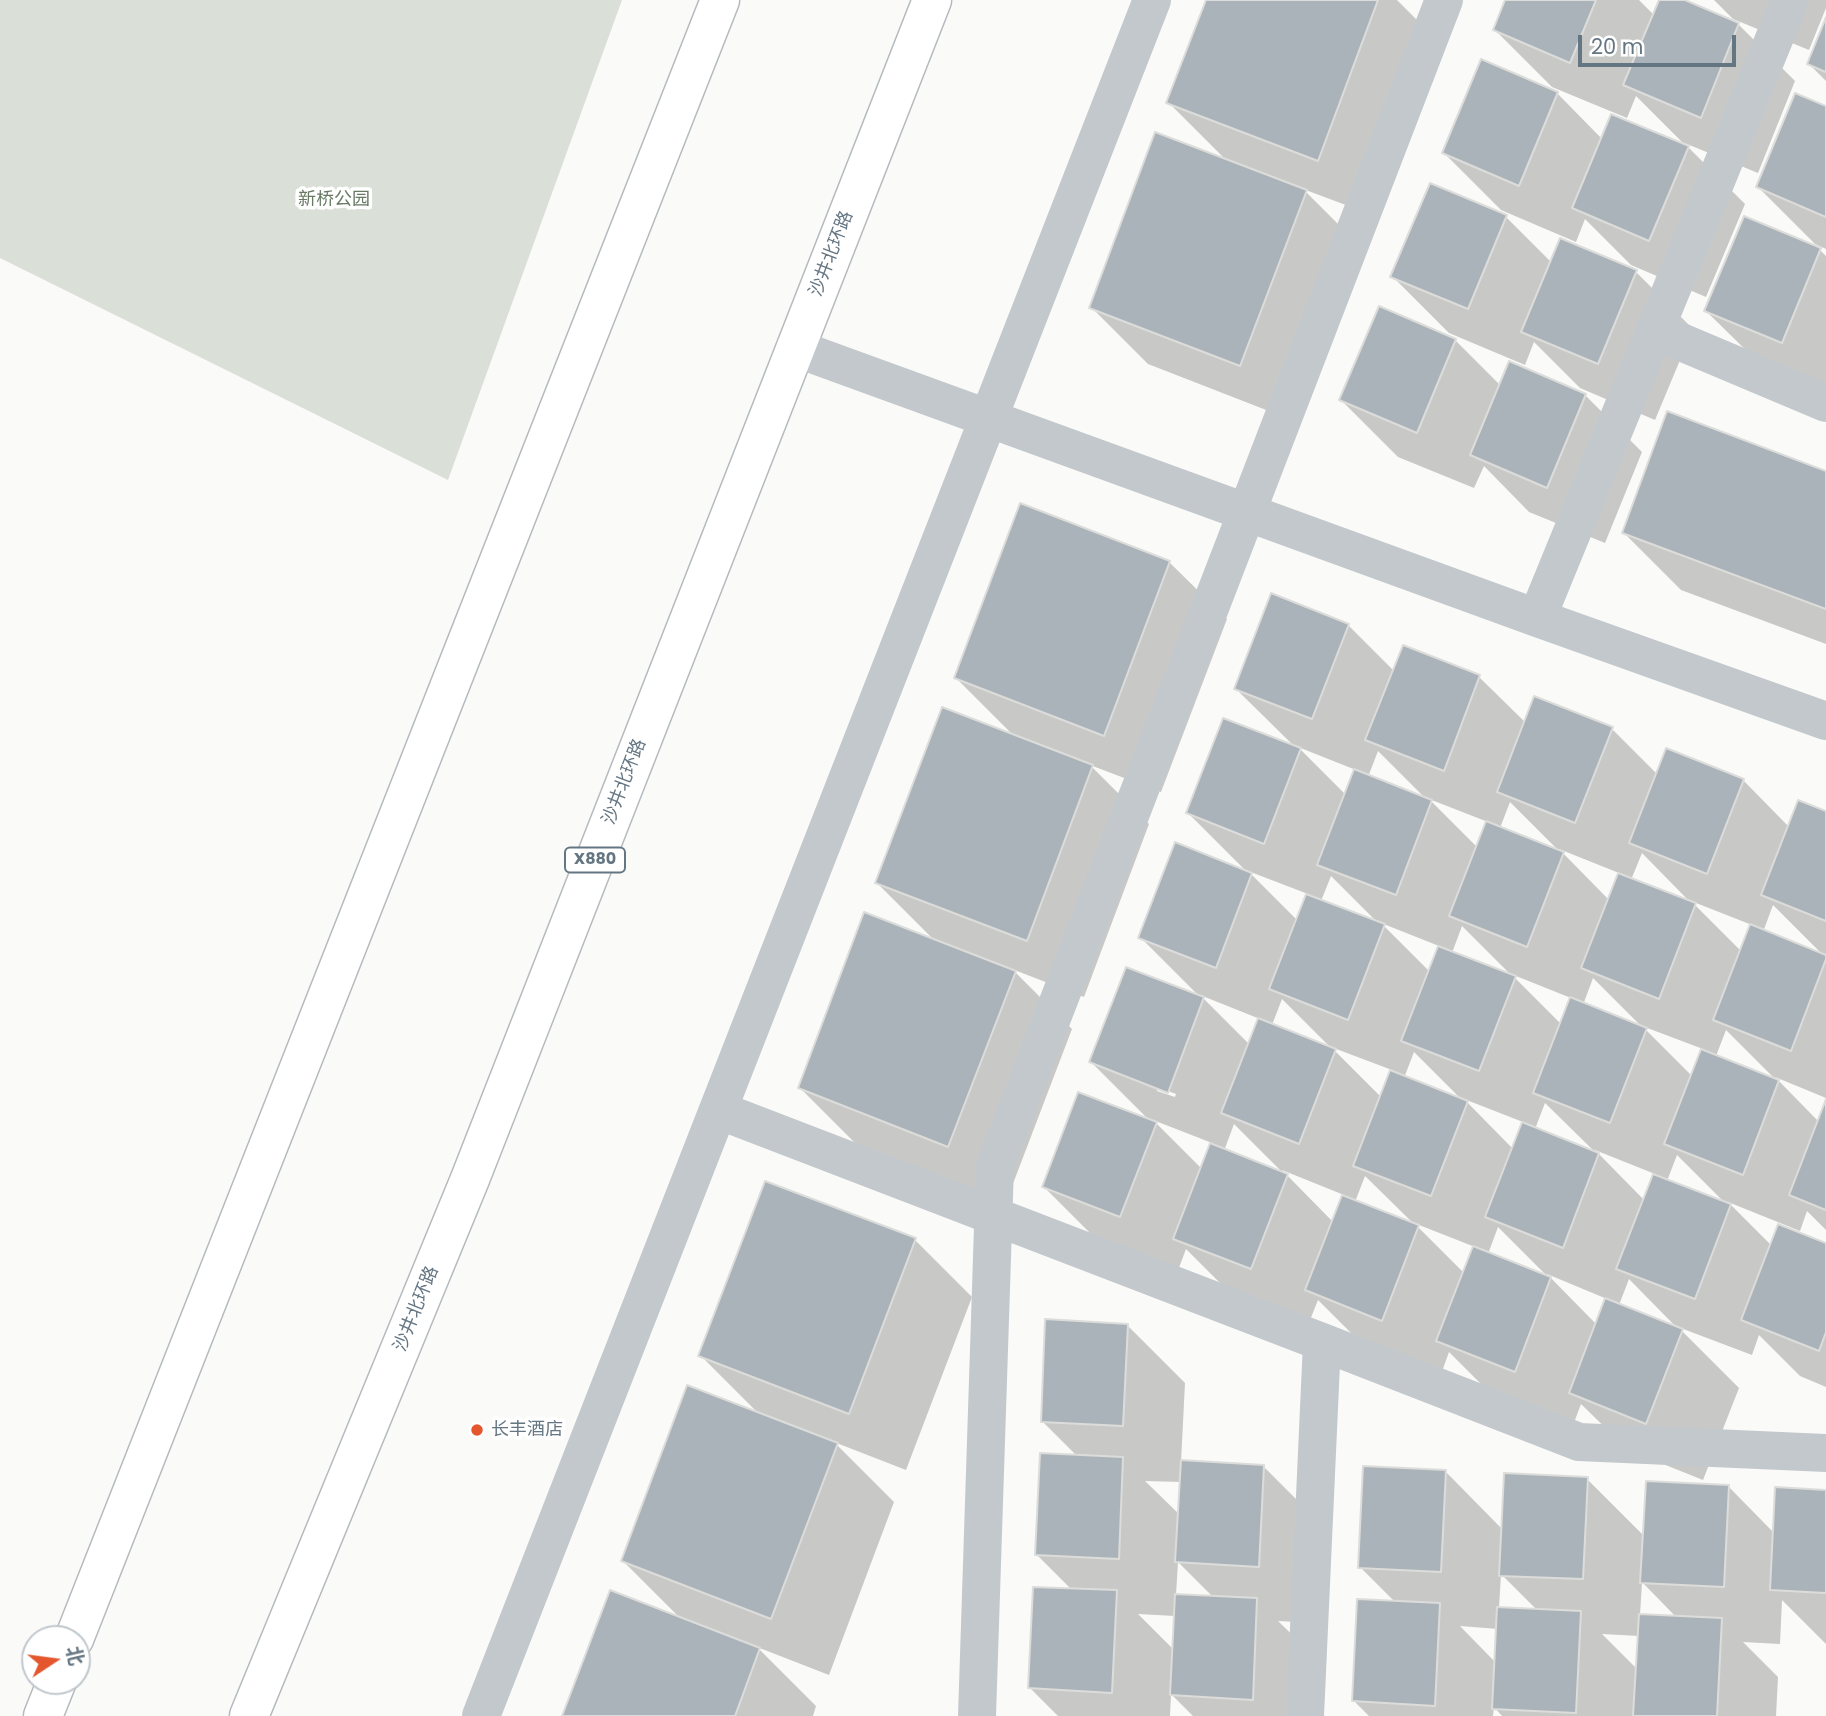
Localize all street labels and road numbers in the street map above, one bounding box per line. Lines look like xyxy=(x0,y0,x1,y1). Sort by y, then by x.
street label: 沙井北环路 xyxy=(806,208,858,300)
street label: 沙井北环路 xyxy=(599,736,651,828)
road number: X880 xyxy=(565,848,625,873)
street label: 沙井北环路 xyxy=(390,1263,444,1355)

